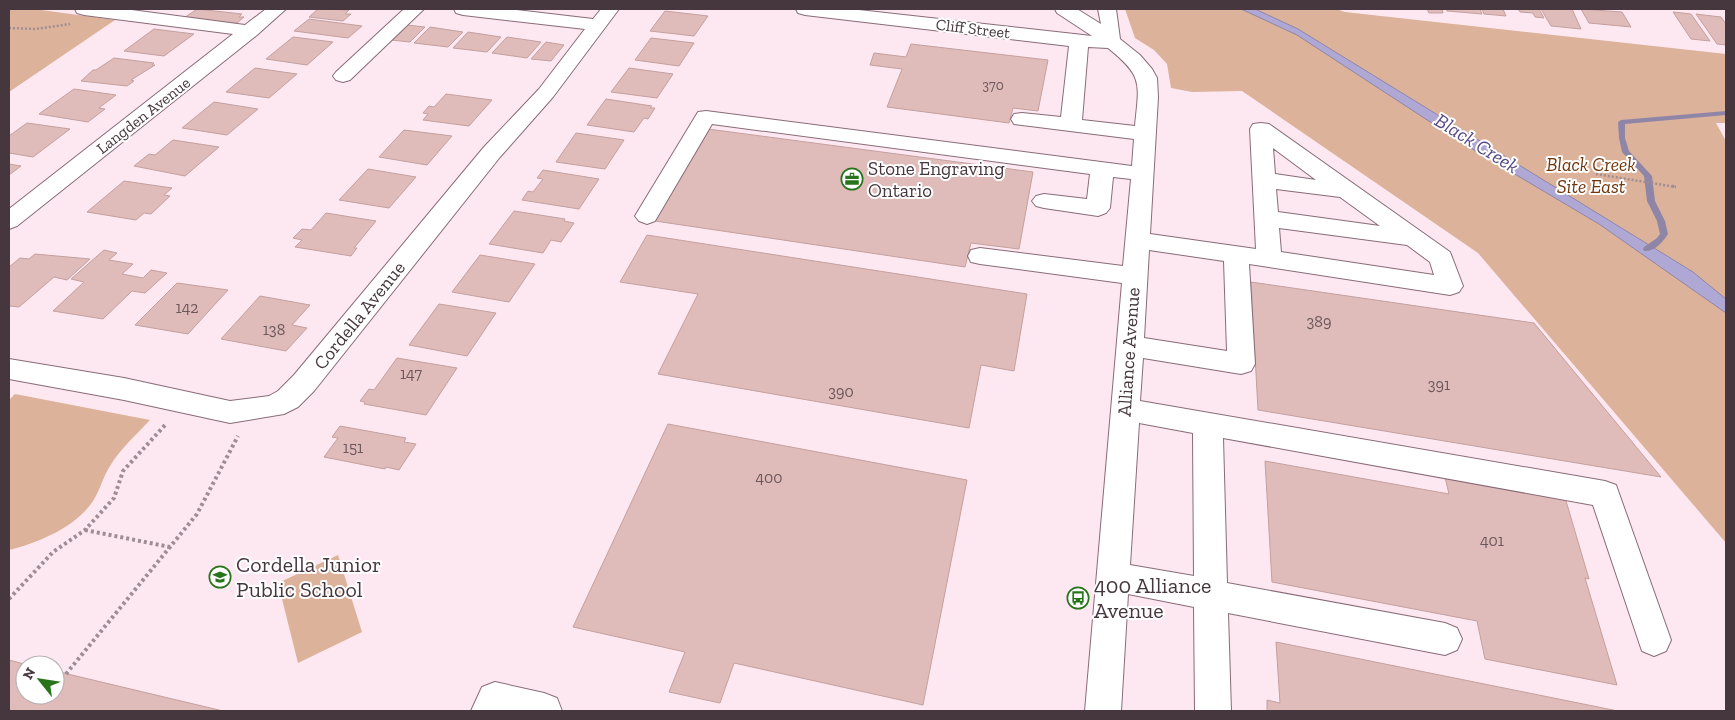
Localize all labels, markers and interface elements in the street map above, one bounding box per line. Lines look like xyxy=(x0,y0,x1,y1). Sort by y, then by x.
street label: Cliff Street xyxy=(935,15,1011,42)
street label: Langden Avenue xyxy=(93,73,194,158)
house number: 370 xyxy=(982,77,1004,94)
water label: Black Creek xyxy=(1431,108,1523,178)
park label: Black Creek Site East xyxy=(1546,153,1636,198)
place label: Stone Engraving Ontario xyxy=(868,157,1005,202)
office icon: Stone Engraving Ontario xyxy=(840,167,864,191)
street label: Cordella Avenue xyxy=(309,257,410,374)
street label: Alliance Avenue xyxy=(1113,287,1144,417)
house number: 142 xyxy=(175,298,199,317)
house number: 389 xyxy=(1307,312,1331,331)
house number: 138 xyxy=(263,320,285,339)
house number: 147 xyxy=(400,364,422,383)
house number: 391 xyxy=(1428,375,1450,394)
house number: 390 xyxy=(828,382,854,401)
house number: 151 xyxy=(343,438,363,457)
house number: 400 xyxy=(755,468,783,487)
house number: 401 xyxy=(1480,531,1504,550)
place label: Cordella Junior Public School xyxy=(236,551,381,603)
school or university icon: Cordella Junior Public School xyxy=(208,565,232,589)
place label: 400 Alliance Avenue xyxy=(1094,572,1211,624)
bus stop icon: 400 Alliance Avenue xyxy=(1066,586,1090,610)
north arrow xyxy=(15,655,65,705)
text: N xyxy=(19,665,39,683)

